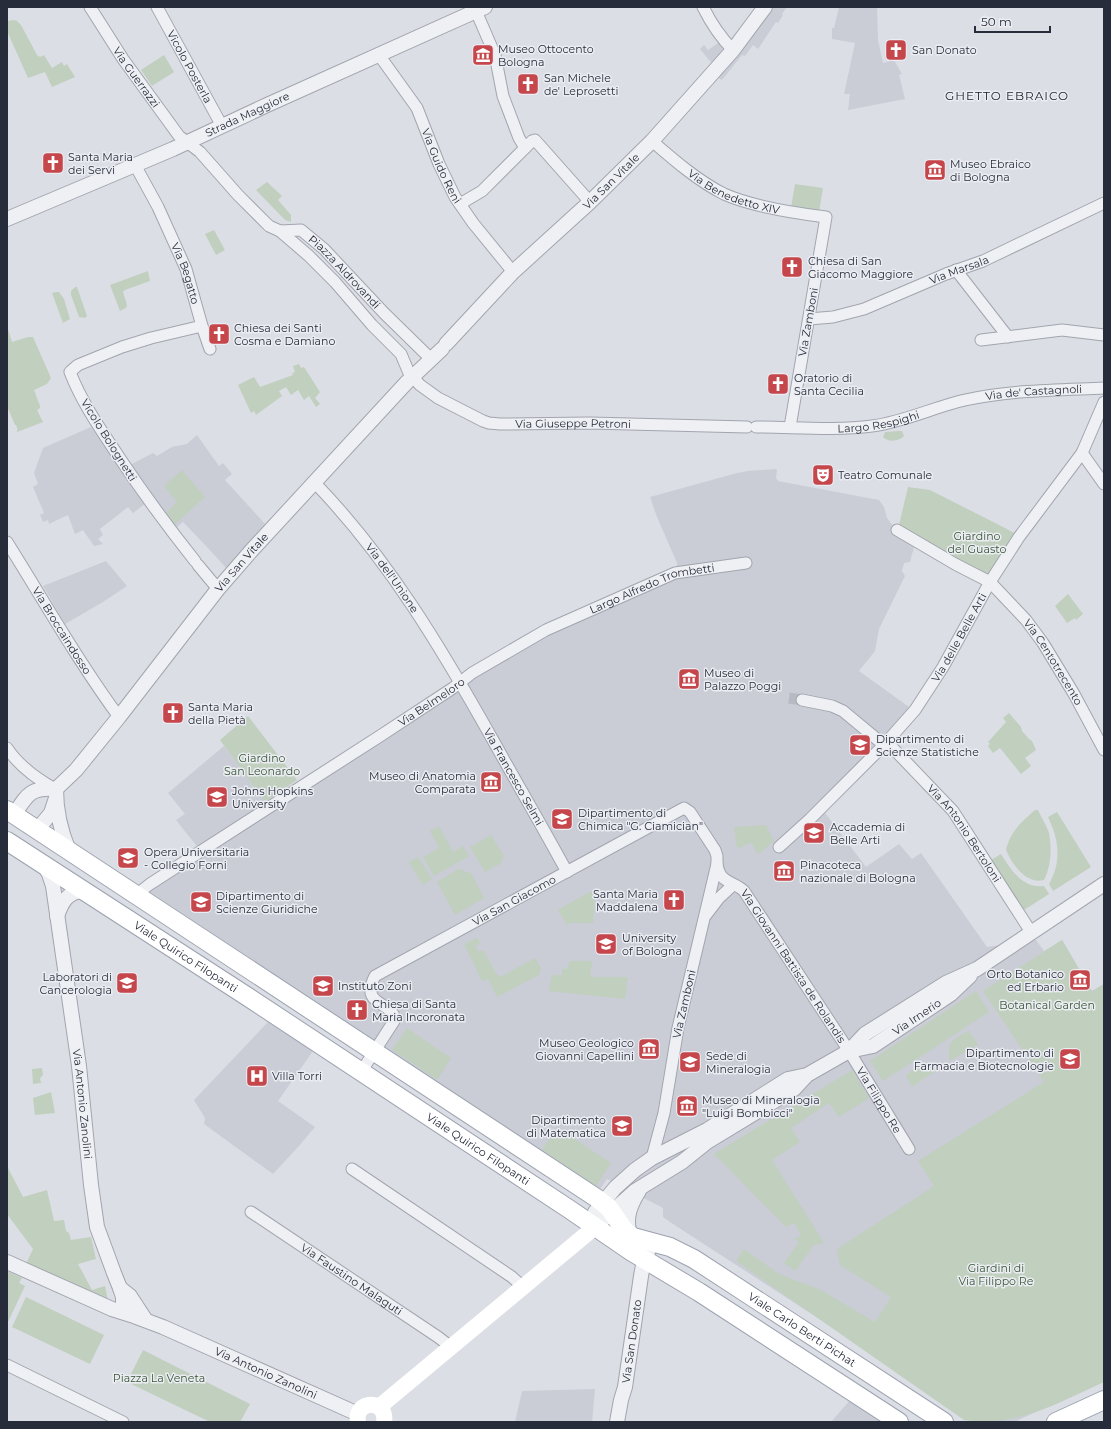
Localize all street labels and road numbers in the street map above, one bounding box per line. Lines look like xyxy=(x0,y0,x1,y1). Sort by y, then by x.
street label: Vicolo Posterla xyxy=(164,28,215,106)
street label: Via Guerrazzi xyxy=(110,44,163,110)
street label: Strada Maggiore xyxy=(203,89,292,140)
street label: Via Guido Reni xyxy=(419,126,464,206)
street label: Via San Vitale xyxy=(580,150,643,212)
street label: Via Benedetto XIV xyxy=(685,166,781,217)
street label: Piazza Aldrovandi xyxy=(306,232,383,312)
street label: Via Begatto xyxy=(168,241,203,306)
street label: Via Marsala xyxy=(927,252,991,287)
street label: Via Zamboni xyxy=(795,286,821,358)
street label: Via de' Castagnoli xyxy=(984,382,1082,403)
street label: Vicolo Bolognetti xyxy=(78,396,140,484)
street label: Largo Respighi xyxy=(837,407,921,435)
street label: Via Giuseppe Petroni xyxy=(515,416,631,431)
street label: Via San Vitale xyxy=(212,530,271,595)
street label: Via dell'Unione xyxy=(363,540,422,616)
street label: Largo Alfredo Trombetti xyxy=(587,561,715,617)
street label: Via Broccaindosso xyxy=(29,584,94,677)
street label: Via delle Belle Arti xyxy=(928,591,990,685)
street label: Via Centotrecento xyxy=(1021,616,1086,708)
street label: Via Belmeloro xyxy=(395,674,468,729)
street label: Via Francesco Selmi xyxy=(481,726,547,828)
street label: Via Antonio Bertoloni xyxy=(924,781,1004,885)
street label: Via San Giacomo xyxy=(470,872,558,929)
street label: Via Giovanni Battista de Rolandis xyxy=(738,887,849,1046)
street label: Viale Quirico Filopanti xyxy=(131,918,240,995)
street label: Via Zamboni xyxy=(669,968,699,1040)
street label: Via Irnerio xyxy=(890,996,944,1038)
street label: Via Antonio Zanolini xyxy=(70,1048,95,1160)
street label: Via Filippo Re xyxy=(853,1064,905,1136)
street label: Viale Quirico Filopanti xyxy=(424,1110,533,1188)
street label: Via Faustino Malaguti xyxy=(298,1240,405,1318)
street label: Viale Carlo Berti Pichat xyxy=(746,1289,859,1370)
street label: Via San Donato xyxy=(619,1299,645,1384)
street label: Via Antonio Zanolini xyxy=(213,1344,320,1402)

